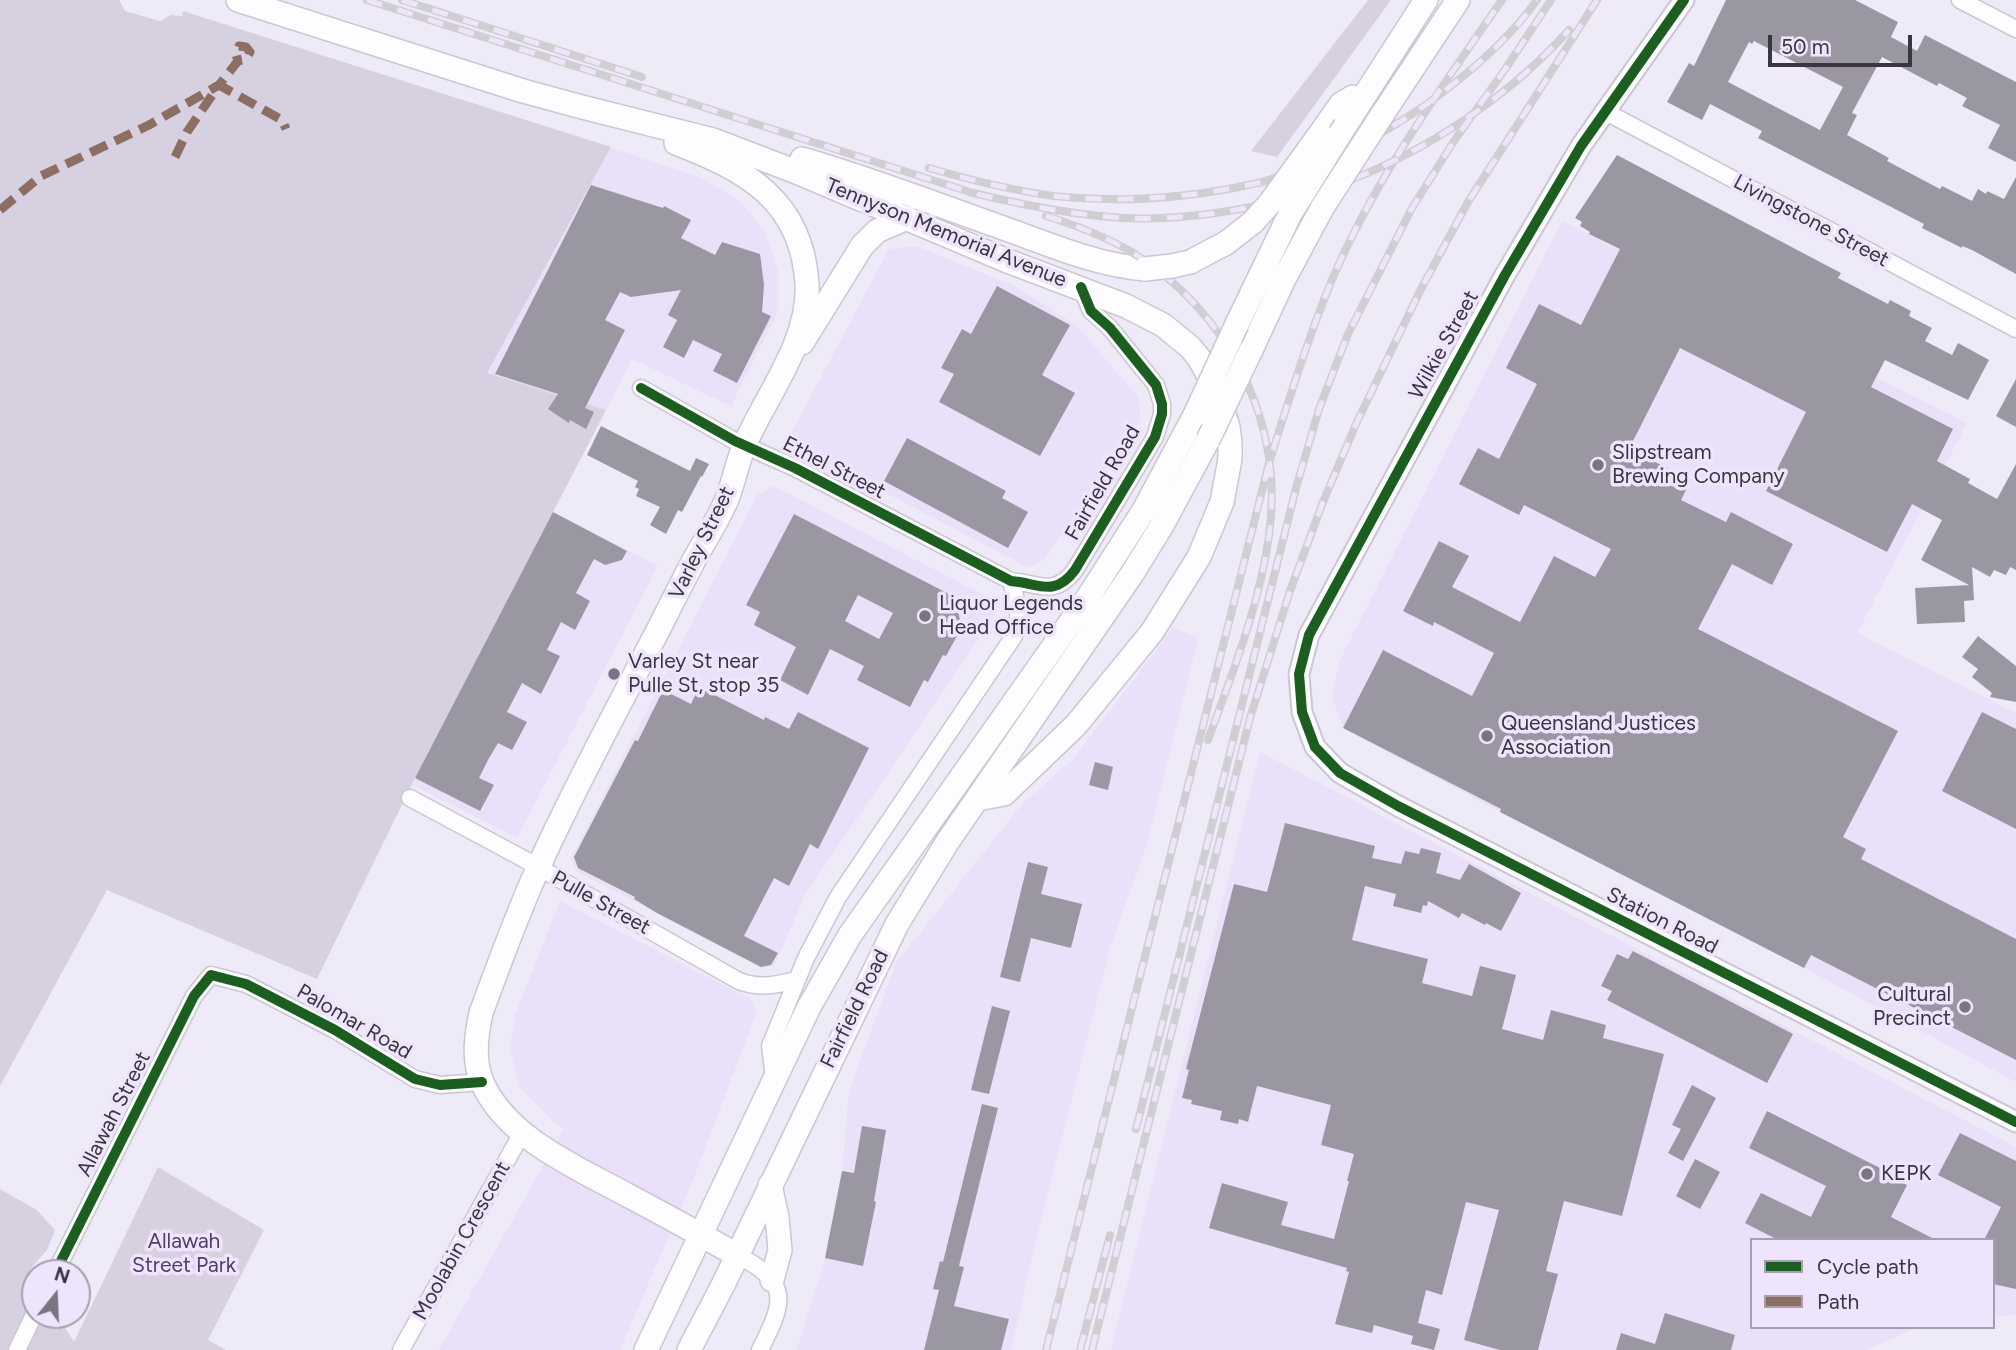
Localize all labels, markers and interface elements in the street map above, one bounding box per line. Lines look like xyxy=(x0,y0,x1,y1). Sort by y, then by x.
scale bar xyxy=(1771,21,1914,65)
text: 50 m xyxy=(1781,34,1830,59)
street label: Livingstone Street xyxy=(1729,169,1893,273)
street label: Tennyson Memorial Avenue xyxy=(822,173,1070,293)
street label: Wilkie Street xyxy=(1404,286,1484,404)
street label: Fairfield Road xyxy=(1060,421,1146,545)
street label: Ethel Street xyxy=(778,431,890,505)
place label: Slipstream Brewing Company xyxy=(1612,440,1785,490)
marker: Slipstream Brewing Company xyxy=(1590,457,1606,473)
street label: Varley Street xyxy=(664,482,740,604)
place label: Liquor Legends Head Office xyxy=(939,591,1083,641)
marker: Liquor Legends Head Office xyxy=(917,608,933,624)
place label: Varley St near Pulle St, stop 35 xyxy=(628,649,779,699)
marker: Varley St near Pulle St, stop 35 xyxy=(606,666,622,682)
place label: Queensland Justices Association xyxy=(1501,711,1696,761)
marker: Queensland Justices Association xyxy=(1479,728,1495,744)
street label: Pulle Street xyxy=(547,866,655,940)
street label: Station Road xyxy=(1602,882,1722,960)
street label: Fairfield Road xyxy=(816,946,894,1072)
street label: Palomar Road xyxy=(292,979,416,1065)
place label: Cultural Precinct xyxy=(1873,982,1951,1032)
marker: Cultural Precinct xyxy=(1957,999,1973,1015)
street label: Allawah Street xyxy=(72,1047,156,1181)
street label: Moolabin Crescent xyxy=(408,1157,516,1325)
place label: KEPK xyxy=(1881,1161,1931,1187)
marker: KEPK xyxy=(1859,1166,1875,1182)
park label: Allawah Street Park xyxy=(132,1229,236,1279)
legend xyxy=(1750,1238,1995,1329)
text: Cycle path xyxy=(1817,1254,1918,1279)
north arrow xyxy=(21,1259,91,1329)
text: N xyxy=(51,1262,73,1289)
text: Path xyxy=(1817,1289,1859,1314)

